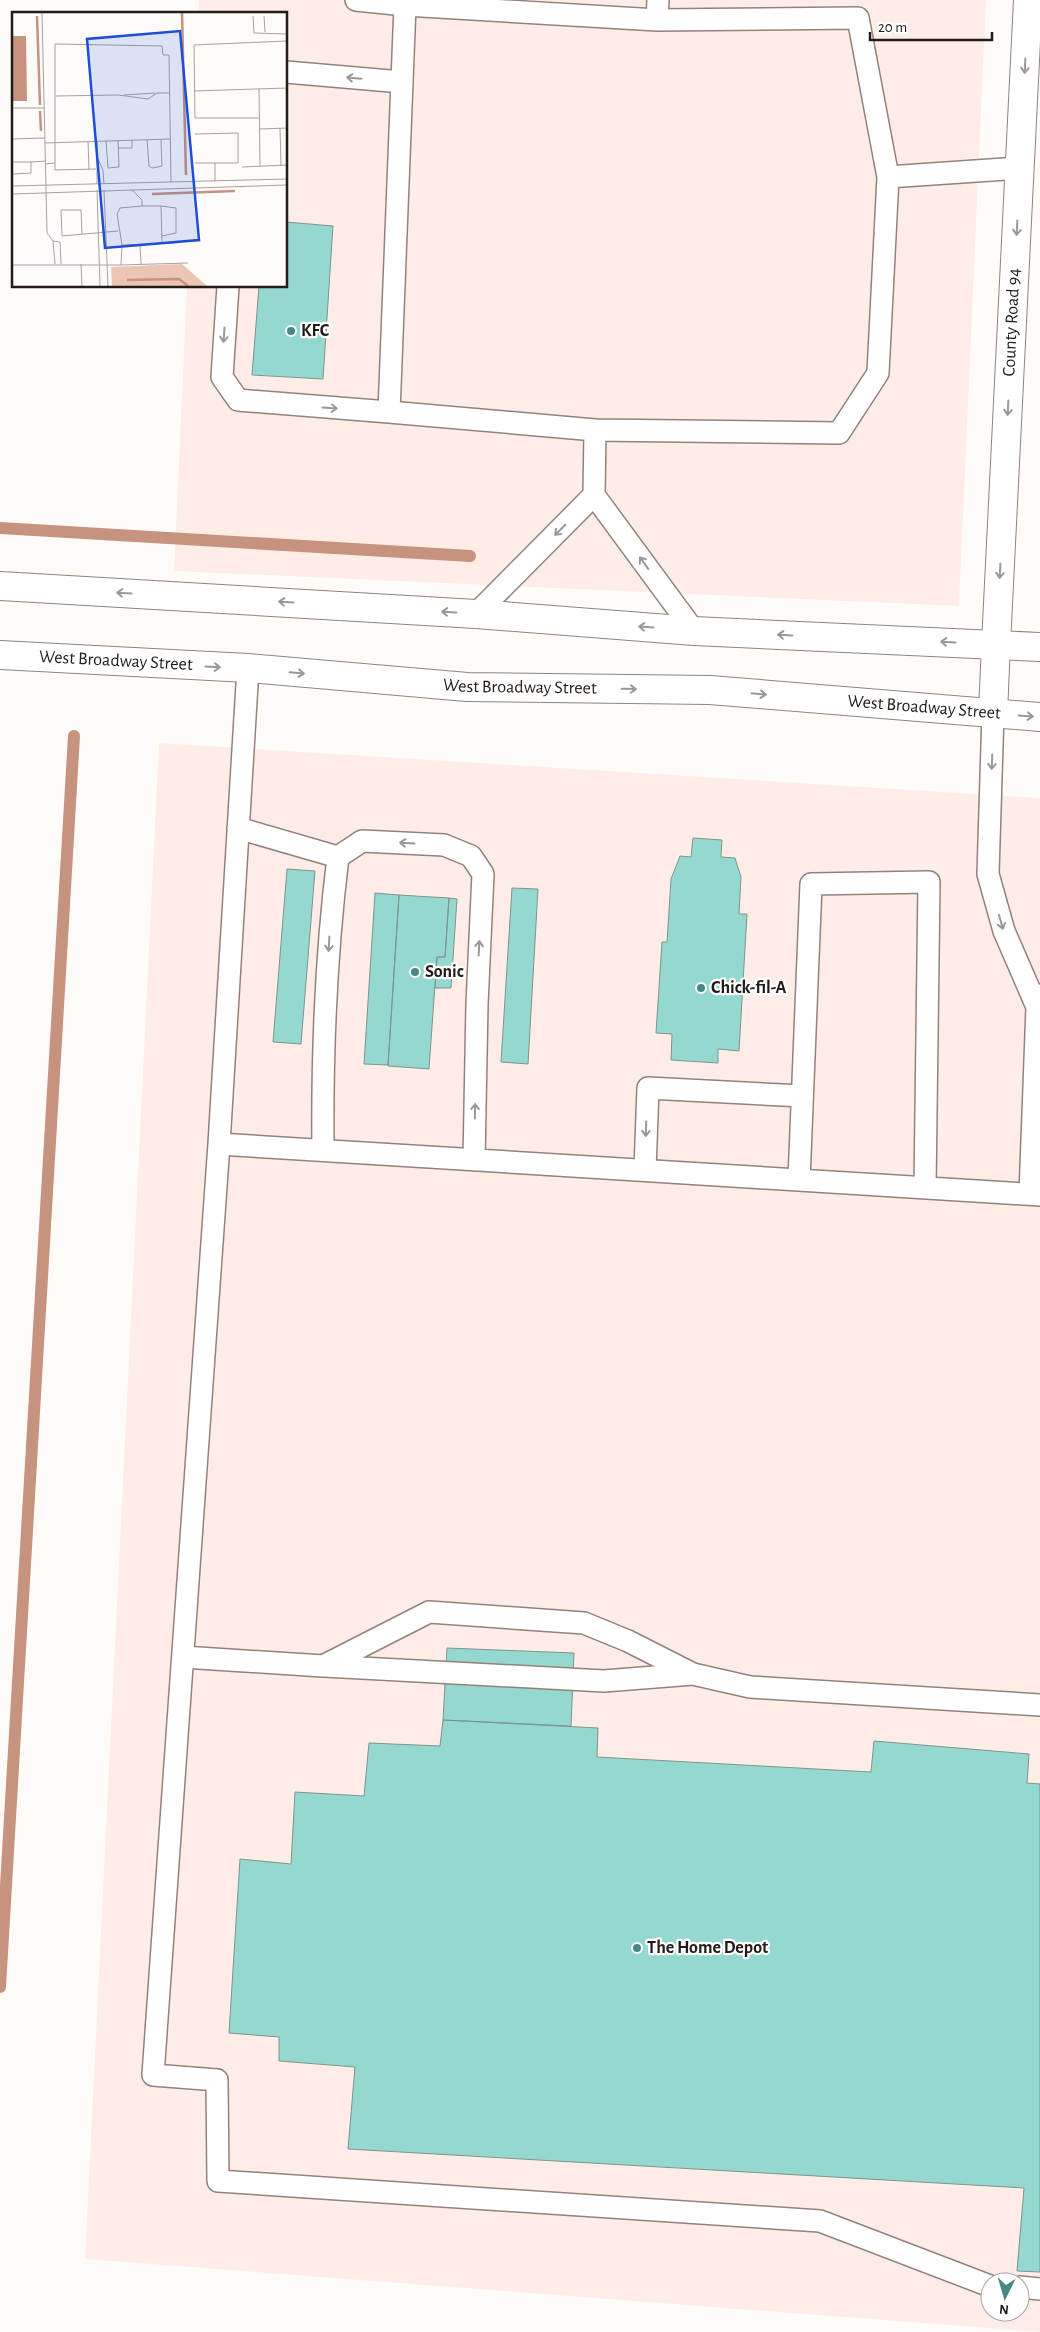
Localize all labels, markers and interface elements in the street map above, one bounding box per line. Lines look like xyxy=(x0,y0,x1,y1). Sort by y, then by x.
scale bar xyxy=(870,10,992,42)
inset map xyxy=(12,12,288,288)
text: 20 m xyxy=(878,20,907,35)
one-way arrow xyxy=(1020,58,1030,74)
one-way arrow xyxy=(346,73,362,82)
one-way arrow xyxy=(1012,220,1021,236)
street label: County Road 94 xyxy=(1000,267,1024,377)
place label: KFC xyxy=(301,322,330,340)
marker: KFC xyxy=(285,325,297,337)
one-way arrow xyxy=(220,327,229,343)
one-way arrow xyxy=(1003,400,1013,416)
one-way arrow xyxy=(321,403,337,412)
one-way arrow xyxy=(554,524,566,536)
one-way arrow xyxy=(639,557,650,570)
one-way arrow xyxy=(995,562,1005,578)
one-way arrow xyxy=(116,588,132,597)
one-way arrow xyxy=(279,598,295,607)
one-way arrow xyxy=(441,607,457,616)
one-way arrow xyxy=(638,622,654,631)
one-way arrow xyxy=(778,630,794,639)
one-way arrow xyxy=(940,637,956,647)
street label: West Broadway Street xyxy=(39,648,193,674)
one-way arrow xyxy=(205,662,221,671)
one-way arrow xyxy=(289,668,305,677)
street label: West Broadway Street xyxy=(442,676,597,698)
one-way arrow xyxy=(621,684,637,694)
one-way arrow xyxy=(751,690,767,699)
street label: West Broadway Street xyxy=(847,692,1002,723)
one-way arrow xyxy=(1017,711,1033,720)
one-way arrow xyxy=(987,754,996,770)
one-way arrow xyxy=(399,839,415,848)
one-way arrow xyxy=(997,914,1007,930)
one-way arrow xyxy=(324,936,333,952)
one-way arrow xyxy=(475,941,484,957)
place label: Sonic xyxy=(425,963,464,981)
marker: Sonic xyxy=(409,966,421,978)
place label: Chick-fil-A xyxy=(711,979,786,997)
marker: Chick-fil-A xyxy=(695,982,707,994)
one-way arrow xyxy=(470,1103,480,1120)
one-way arrow xyxy=(641,1121,651,1137)
place label: The Home Depot xyxy=(647,1939,768,1957)
marker: The Home Depot xyxy=(631,1942,643,1954)
north arrow xyxy=(980,2272,1030,2322)
text: N xyxy=(998,2302,1009,2316)

